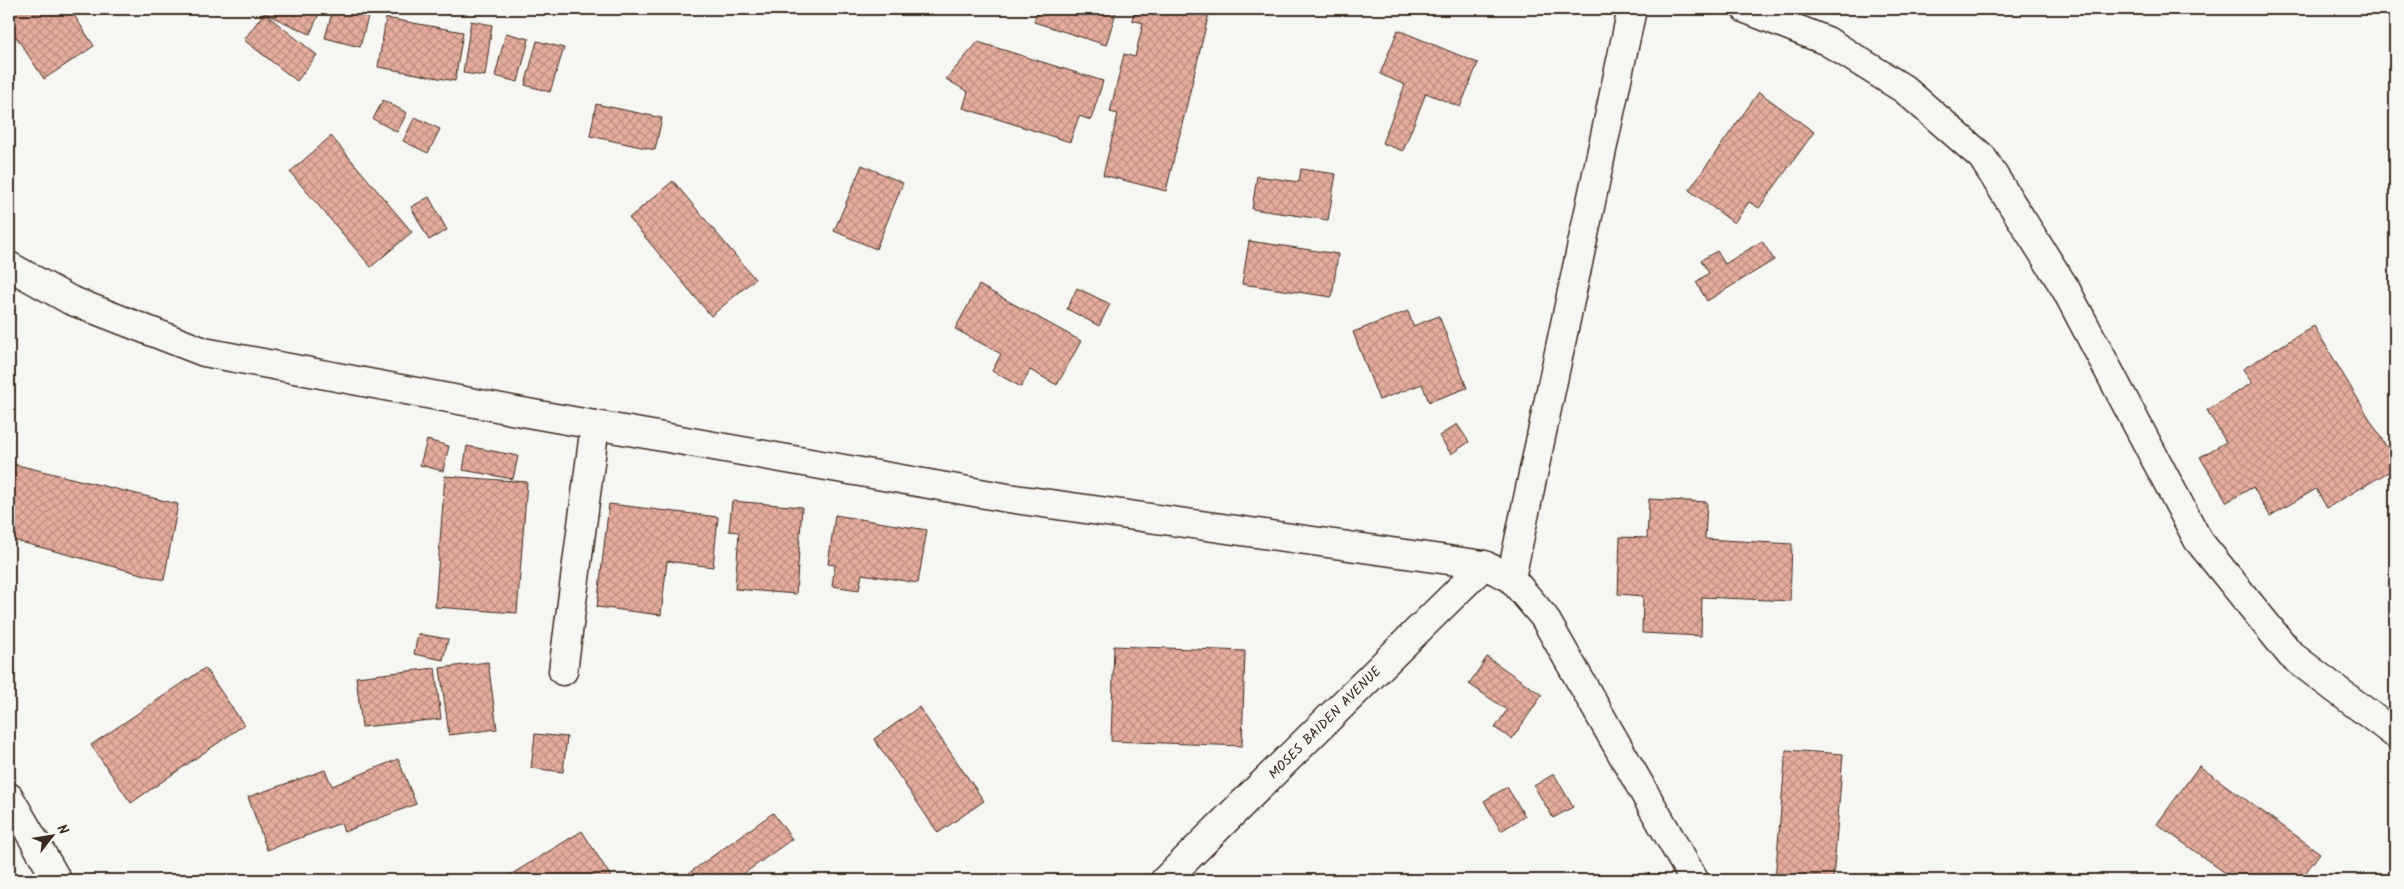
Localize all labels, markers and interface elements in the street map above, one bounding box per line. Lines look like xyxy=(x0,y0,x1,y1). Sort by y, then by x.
street label: MOSES BAIDEN AVENUE xyxy=(1263,661,1387,785)
north arrow xyxy=(28,812,78,862)
text: N xyxy=(51,820,74,839)

